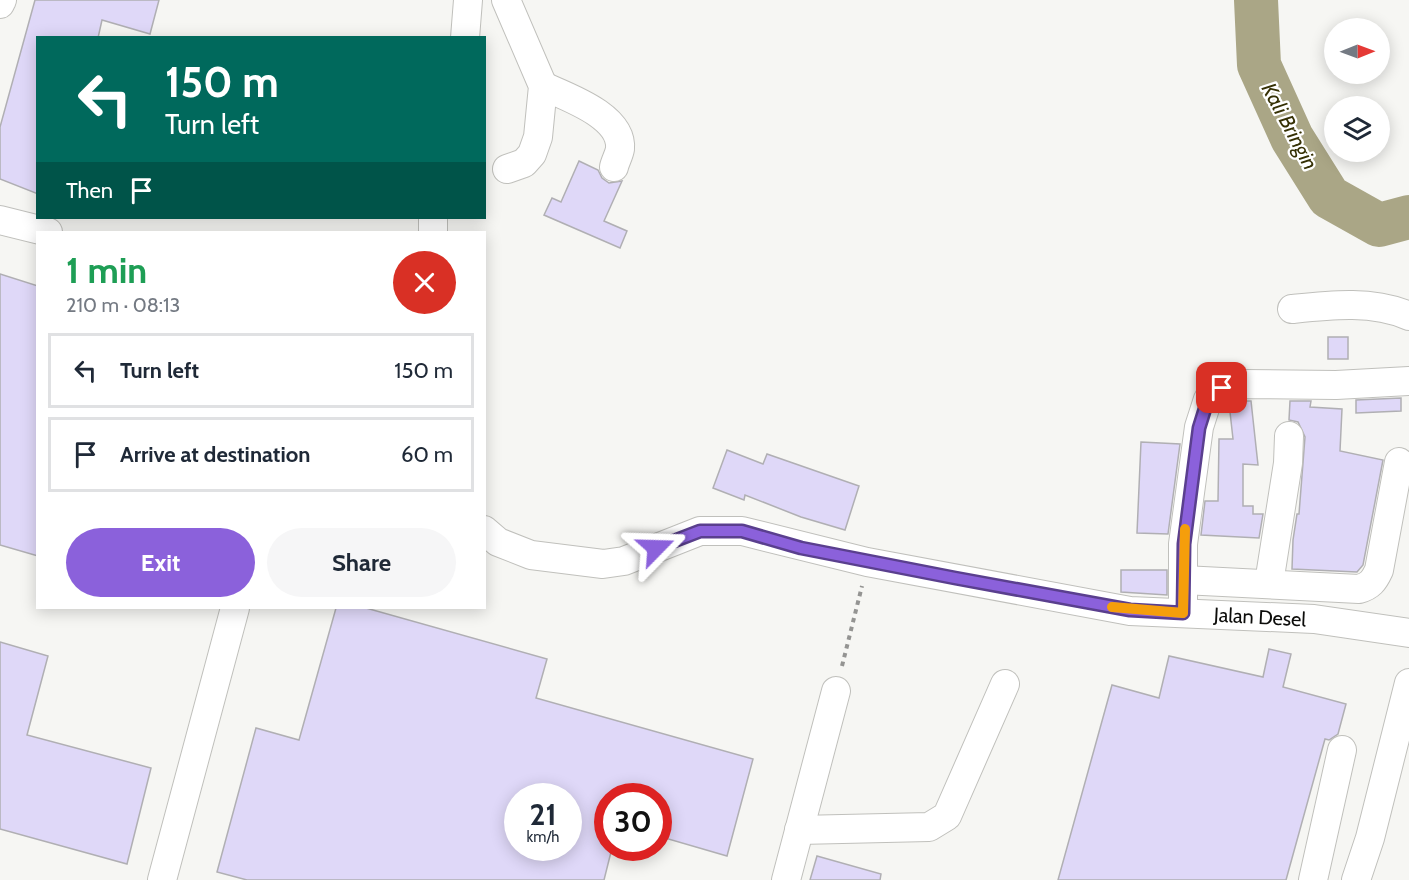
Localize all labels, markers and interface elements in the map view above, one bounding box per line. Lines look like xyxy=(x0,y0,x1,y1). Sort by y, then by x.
north arrow xyxy=(1324,18,1390,84)
map controls xyxy=(1324,18,1390,162)
text: 150 m xyxy=(165,56,279,108)
icon: left xyxy=(66,60,144,138)
water label: Kali Bringin xyxy=(1257,78,1323,174)
button: layers xyxy=(1324,96,1390,162)
text: Turn left xyxy=(165,108,259,141)
icon: arrive xyxy=(125,174,158,207)
text: Then xyxy=(66,177,113,204)
text: 1 min xyxy=(66,248,147,292)
button: close xyxy=(393,251,456,314)
text: 210 m · 08:13 xyxy=(66,293,180,317)
icon: left xyxy=(69,354,102,387)
text: Turn left xyxy=(120,357,199,384)
text: 150 m xyxy=(394,357,453,384)
pin xyxy=(1196,362,1247,413)
icon: arrive xyxy=(1205,371,1238,404)
icon: arrive xyxy=(69,438,102,471)
text: Arrive at destination xyxy=(120,441,310,468)
text: 60 m xyxy=(401,441,453,468)
position arrow xyxy=(624,516,688,580)
button: Exit xyxy=(66,528,255,597)
button: Share xyxy=(267,528,456,597)
street label: Jalan Desel xyxy=(1212,603,1307,631)
speed limit sign: 30 xyxy=(594,783,672,861)
text: 21 xyxy=(530,796,556,833)
text: km/h xyxy=(527,828,559,846)

